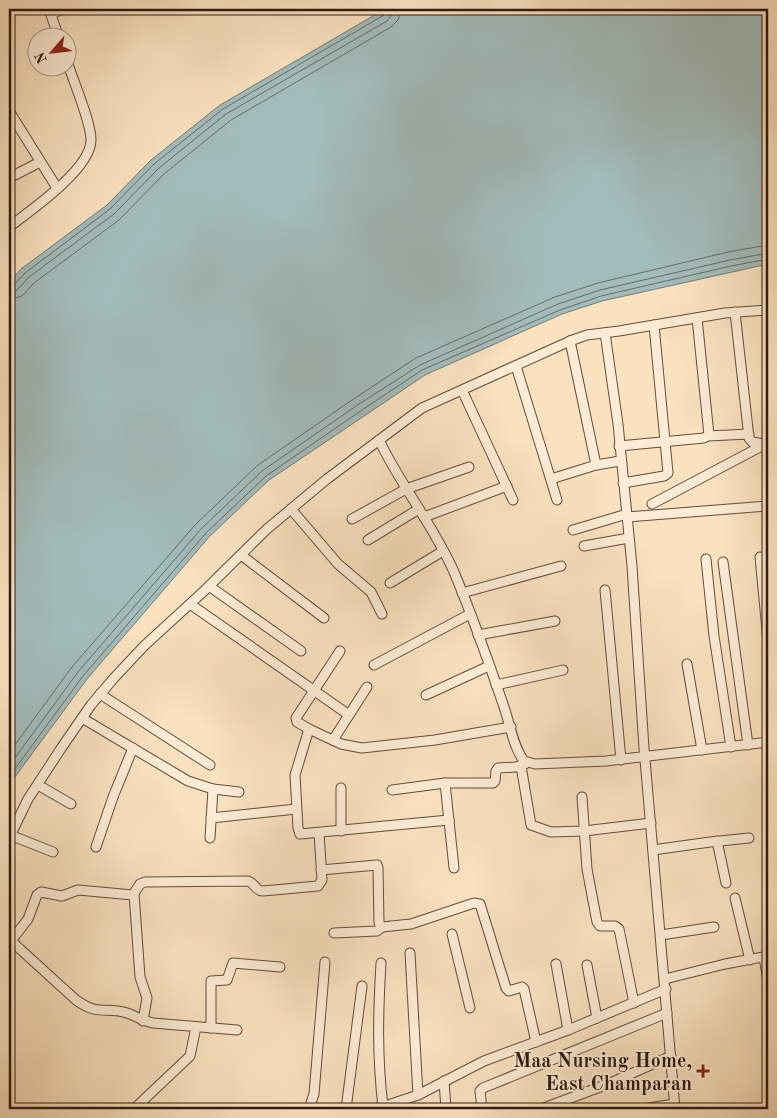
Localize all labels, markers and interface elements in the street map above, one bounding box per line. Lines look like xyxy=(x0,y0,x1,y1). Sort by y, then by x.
north arrow xyxy=(28,28,78,78)
text: N xyxy=(33,49,50,66)
place label: Maa Nursing Home, East Champaran xyxy=(513,1052,692,1095)
marker: Maa Nursing Home, East Champaran xyxy=(696,1064,710,1078)

